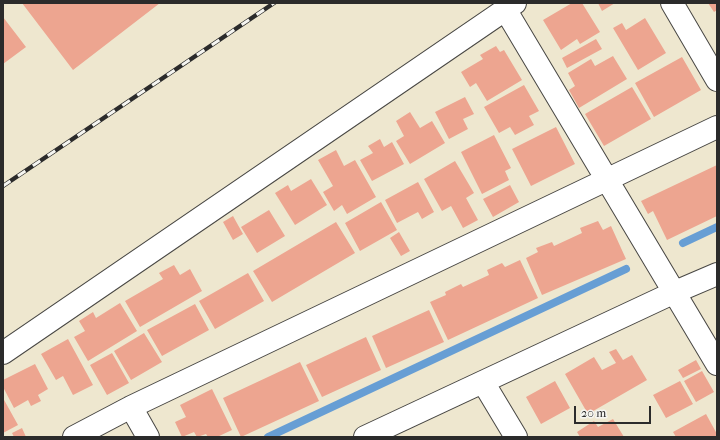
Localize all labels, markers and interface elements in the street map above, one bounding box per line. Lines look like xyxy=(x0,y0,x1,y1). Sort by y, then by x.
scale bar xyxy=(576,398,653,424)
text: 20 m xyxy=(581,406,606,420)

